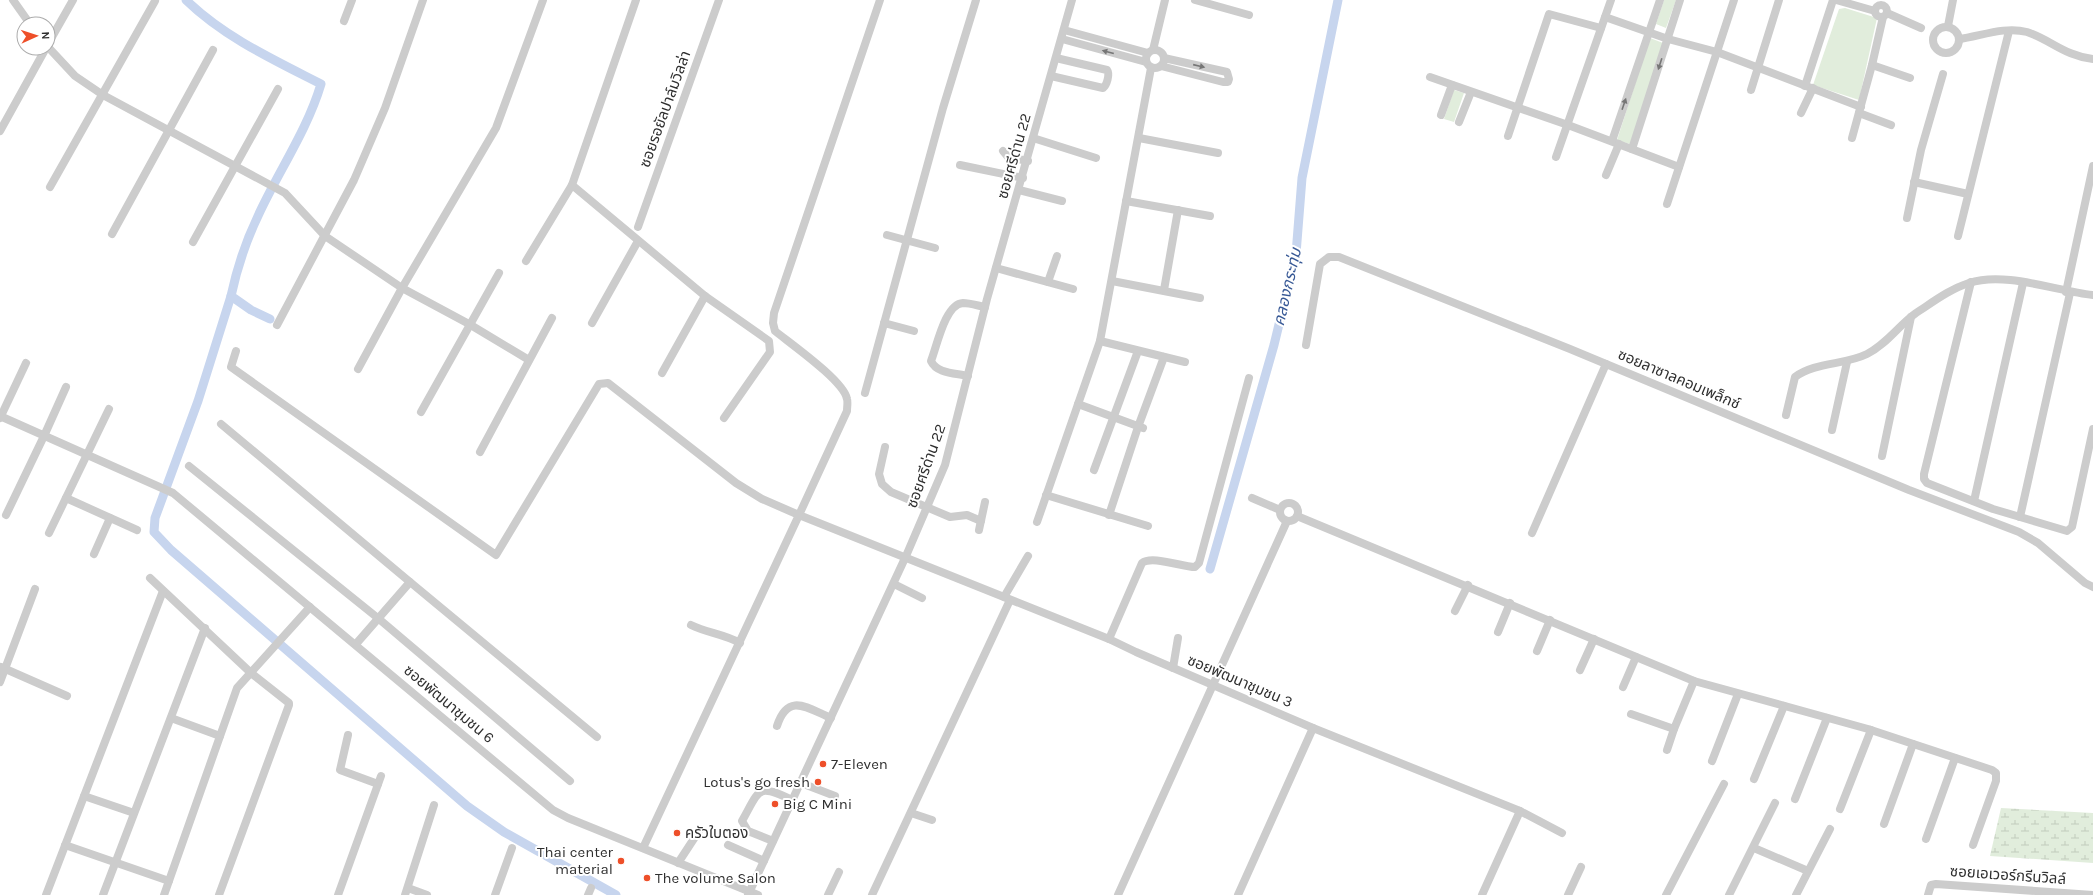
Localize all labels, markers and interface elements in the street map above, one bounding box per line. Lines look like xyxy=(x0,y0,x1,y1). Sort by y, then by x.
north arrow xyxy=(16,16,56,56)
text: N xyxy=(39,31,52,40)
street label: ซอยรอยัลปาล์มวิลล่า xyxy=(636,48,694,170)
one-way arrow xyxy=(1102,49,1114,55)
one-way arrow xyxy=(1656,58,1662,70)
one-way arrow xyxy=(1193,63,1205,69)
one-way arrow xyxy=(1622,98,1628,110)
street label: ซอยศรีด่าน 22 xyxy=(993,111,1035,201)
water label: คลองกระทุ่ม xyxy=(1269,245,1306,328)
street label: ซอยลาซาลคอมเพล็กซ์ xyxy=(1615,345,1743,413)
street label: ซอยศรีด่าน 22 xyxy=(902,422,950,510)
street label: ซอยพัฒนาชุมชน 3 xyxy=(1185,651,1295,711)
street label: ซอยพัฒนาชุมชน 6 xyxy=(400,661,498,747)
place label: 7-Eleven xyxy=(831,755,888,773)
marker: 7-Eleven xyxy=(818,759,828,769)
place label: Lotus's go fresh xyxy=(703,773,810,791)
marker: Lotus's go fresh xyxy=(813,777,823,787)
place label: Big C Mini xyxy=(783,795,852,813)
marker: Big C Mini xyxy=(770,799,780,809)
place label: ครัวใบตอง xyxy=(685,824,748,842)
marker: ครัวใบตอง xyxy=(672,828,682,838)
place label: Thai center material xyxy=(537,843,614,878)
marker: Thai center material xyxy=(616,856,626,866)
street label: ซอยเอเวอร์กรีนวิลล์ xyxy=(1949,862,2067,888)
place label: The volume Salon xyxy=(655,869,776,887)
marker: The volume Salon xyxy=(642,873,652,883)

